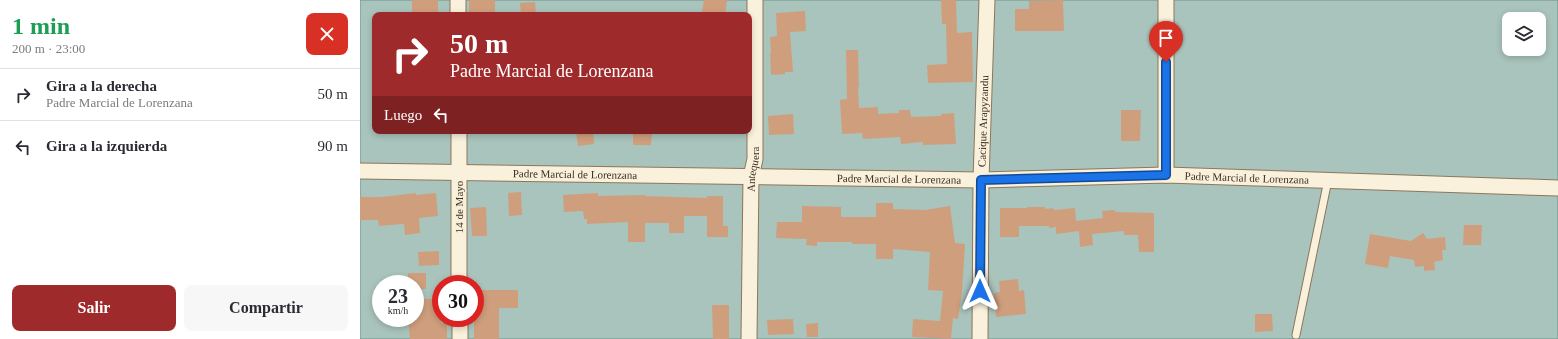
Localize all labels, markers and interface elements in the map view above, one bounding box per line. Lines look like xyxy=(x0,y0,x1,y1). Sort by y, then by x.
map controls xyxy=(1502,12,1546,56)
button: layers xyxy=(1502,12,1546,56)
text: 1 min xyxy=(12,13,70,39)
button: close xyxy=(306,13,348,55)
pin xyxy=(1149,21,1183,62)
icon: arrive xyxy=(1155,27,1177,49)
icon: right xyxy=(384,28,436,80)
text: 50 m xyxy=(450,28,508,59)
text: 200 m · 23:00 xyxy=(12,41,85,56)
text: Padre Marcial de Lorenzana xyxy=(450,61,653,81)
street label: Cacique Arapyzandu xyxy=(975,74,991,167)
text: Gira a la derecha xyxy=(46,78,157,94)
icon: right xyxy=(12,84,34,106)
text: 50 m xyxy=(318,86,348,102)
text: Padre Marcial de Lorenzana xyxy=(46,95,193,110)
icon: left xyxy=(430,104,452,126)
text: Luego xyxy=(384,107,422,123)
icon: left xyxy=(12,136,34,158)
text: Gira a la izquierda xyxy=(46,138,167,154)
text: 90 m xyxy=(318,138,348,154)
street label: Antequera xyxy=(745,146,761,192)
street label: Padre Marcial de Lorenzana xyxy=(513,167,637,181)
street label: Padre Marcial de Lorenzana xyxy=(1184,170,1309,186)
street label: Padre Marcial de Lorenzana xyxy=(837,172,961,186)
street label: 14 de Mayo xyxy=(453,180,465,233)
position arrow xyxy=(959,270,1001,312)
speed limit sign: 30 xyxy=(432,275,484,327)
button: Salir xyxy=(12,285,176,331)
button: Compartir xyxy=(184,285,348,331)
text: 23 xyxy=(388,285,408,307)
text: km/h xyxy=(388,305,408,316)

